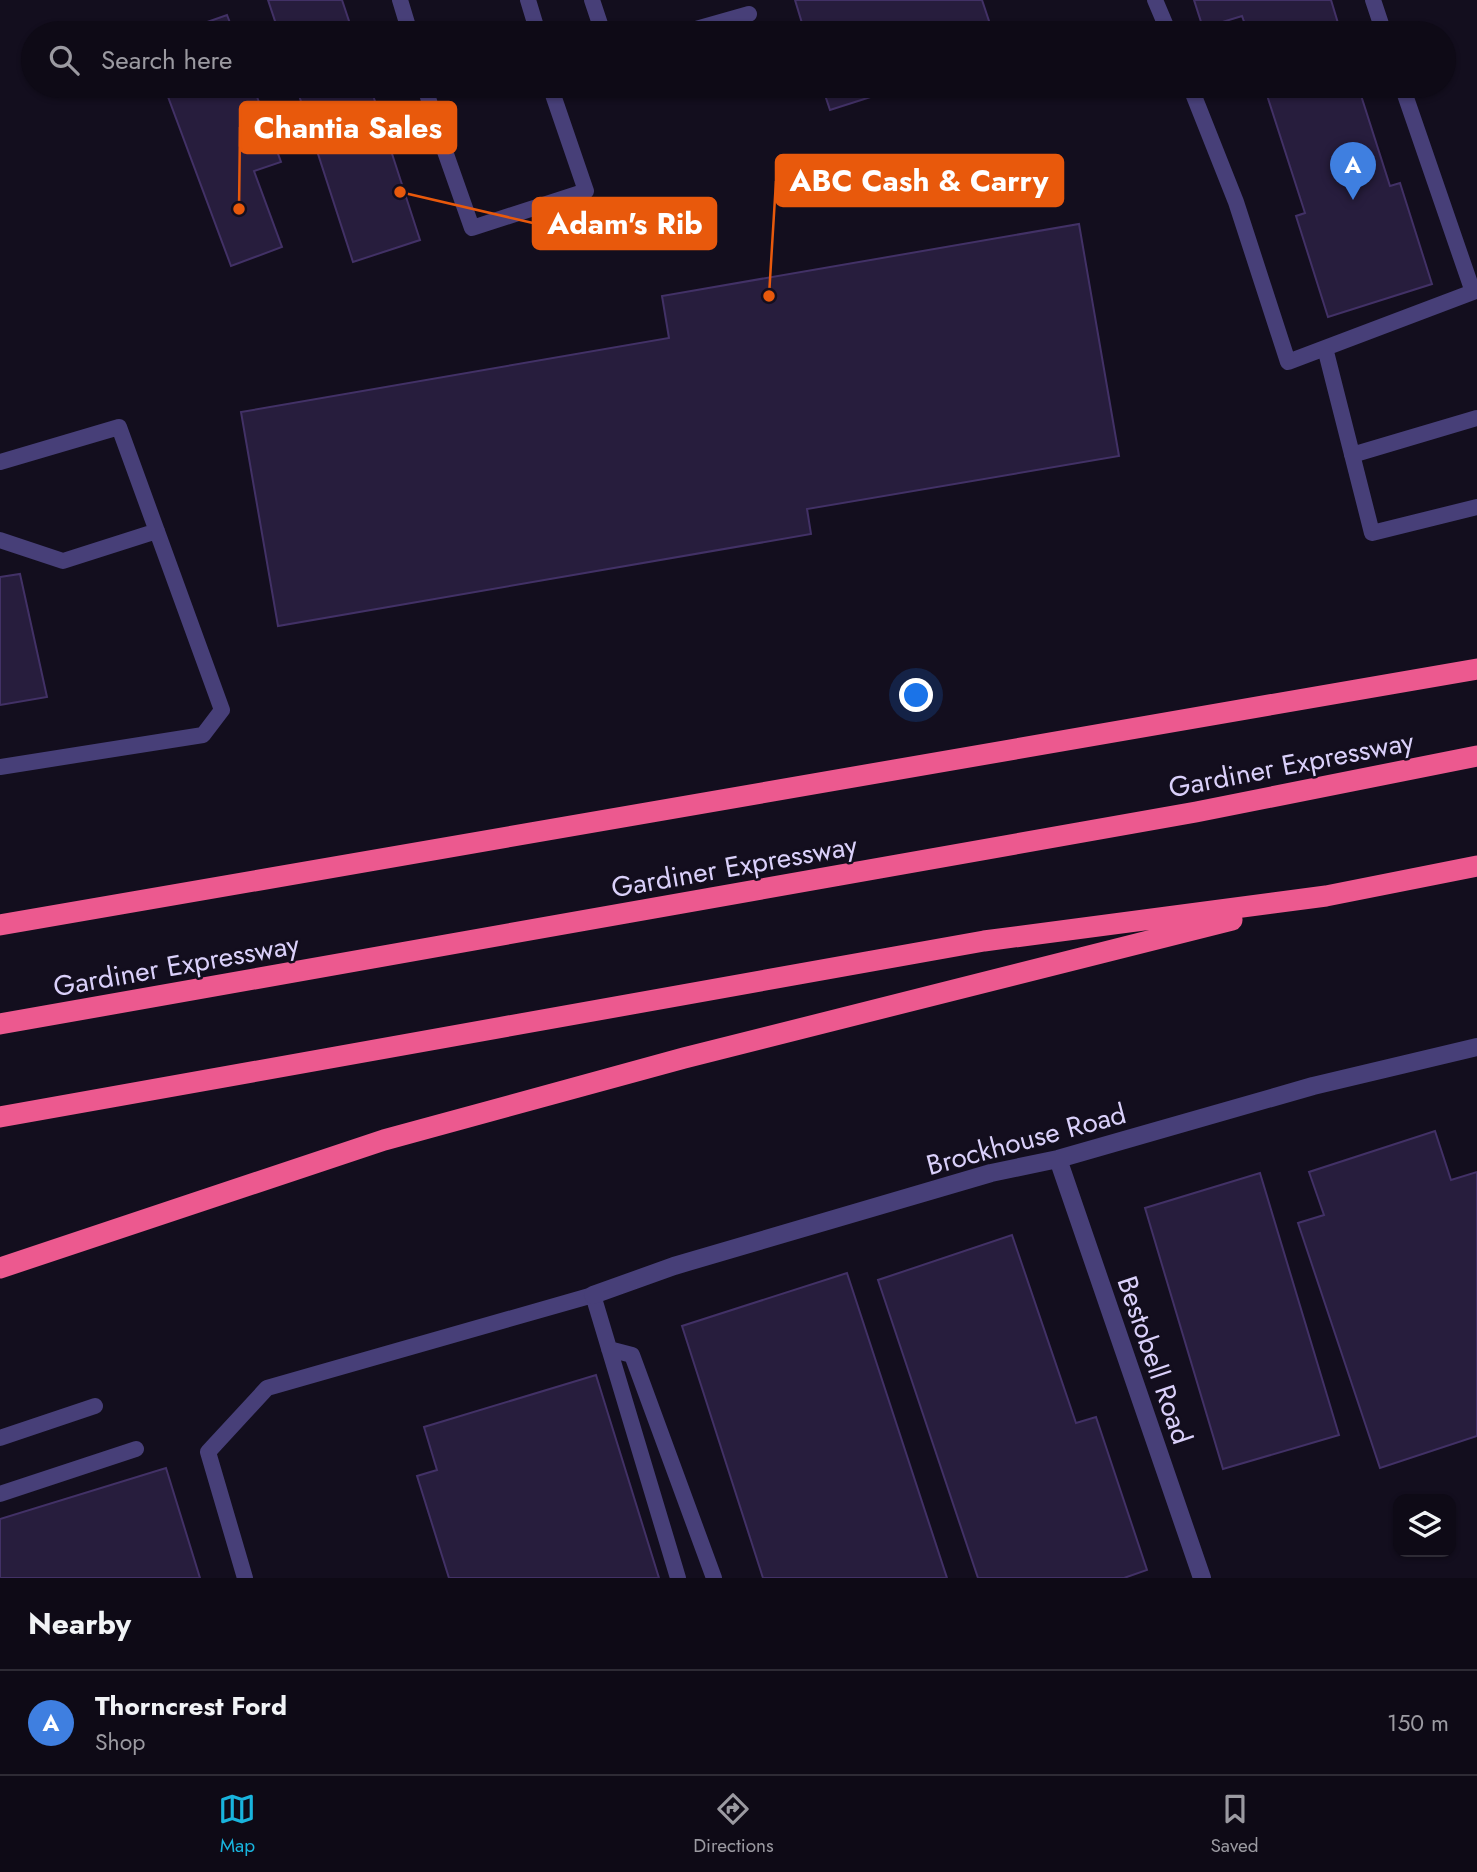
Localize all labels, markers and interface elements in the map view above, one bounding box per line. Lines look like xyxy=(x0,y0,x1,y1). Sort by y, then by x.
search box xyxy=(21,21,1456,98)
icon: search xyxy=(45,41,83,79)
text: Search here xyxy=(101,41,233,79)
callout: Chantia Sales xyxy=(240,102,456,153)
text: Chantia Sales xyxy=(254,106,442,149)
pin: A xyxy=(1330,142,1376,200)
callout: ABC Cash & Carry xyxy=(776,155,1063,206)
text: ABC Cash & Carry xyxy=(789,159,1049,202)
callout: Adam's Rib xyxy=(533,198,716,249)
text: Adam's Rib xyxy=(546,202,703,245)
your location xyxy=(899,678,933,712)
street label: Gardiner Expressway xyxy=(1165,720,1418,808)
street label: Gardiner Expressway xyxy=(608,825,861,908)
street label: Gardiner Expressway xyxy=(50,924,303,1007)
street label: Brockhouse Road xyxy=(922,1093,1130,1186)
street label: Bestobell Road xyxy=(1107,1271,1202,1450)
map controls xyxy=(1393,1494,1456,1557)
button: layers xyxy=(1393,1494,1456,1557)
text: Nearby xyxy=(28,1602,131,1645)
text: Thorncrest Ford xyxy=(95,1687,287,1725)
text: A xyxy=(43,1706,59,1740)
text: 150 m xyxy=(1387,1706,1449,1740)
text: Shop xyxy=(95,1725,145,1759)
tab: Map xyxy=(218,1790,256,1859)
tab: Directions xyxy=(693,1790,774,1859)
tab: Saved xyxy=(1210,1790,1259,1859)

